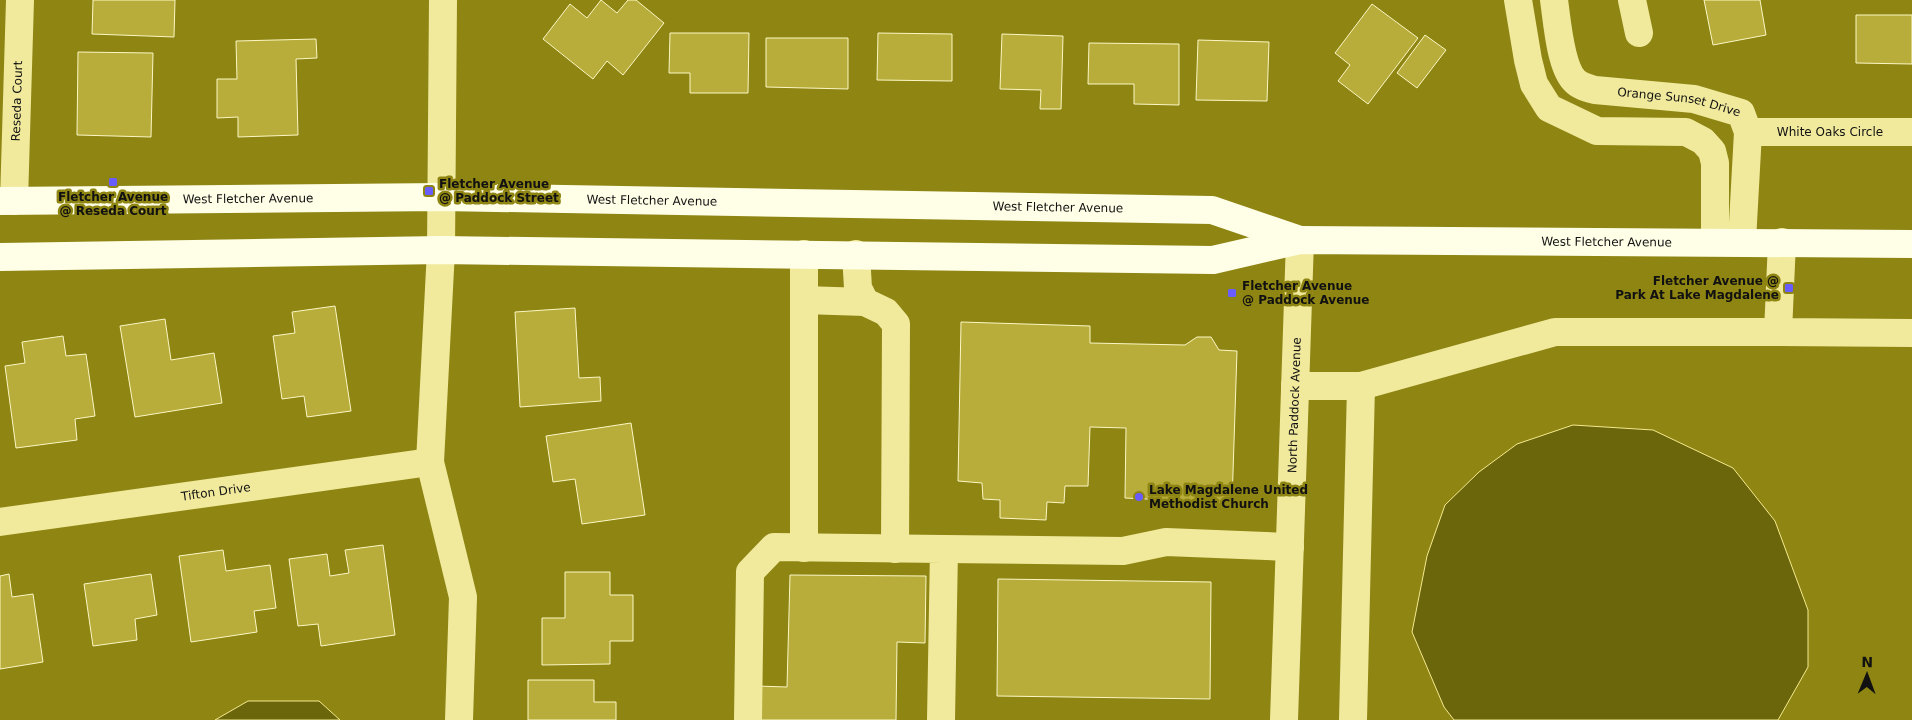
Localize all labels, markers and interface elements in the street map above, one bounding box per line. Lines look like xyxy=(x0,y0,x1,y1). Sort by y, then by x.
street label: Reseda Court xyxy=(9,60,25,142)
street label: Orange Sunset Drive xyxy=(1617,85,1742,119)
street label: White Oaks Circle xyxy=(1777,125,1883,139)
marker: Fletcher Avenue @ Reseda Court xyxy=(107,176,119,188)
place label: Fletcher Avenue @ Paddock Street xyxy=(439,177,559,205)
marker: Fletcher Avenue @ Paddock Street xyxy=(423,185,435,197)
place label: Fletcher Avenue @ Reseda Court xyxy=(58,190,168,218)
street label: West Fletcher Avenue xyxy=(183,191,313,206)
street label: West Fletcher Avenue xyxy=(586,192,717,209)
street label: West Fletcher Avenue xyxy=(992,199,1123,216)
street label: West Fletcher Avenue xyxy=(1541,235,1672,249)
place label: Fletcher Avenue @ Park At Lake Magdalene xyxy=(1615,274,1779,302)
place label: Fletcher Avenue @ Paddock Avenue xyxy=(1242,279,1370,307)
marker: Fletcher Avenue @ Park At Lake Magdalene xyxy=(1783,282,1795,294)
marker: Fletcher Avenue @ Paddock Avenue xyxy=(1226,287,1238,299)
street label: North Paddock Avenue xyxy=(1285,337,1304,473)
street label: Tifton Drive xyxy=(179,480,251,504)
place label: Lake Magdalene United Methodist Church xyxy=(1149,483,1308,511)
marker: Lake Magdalene United Methodist Church xyxy=(1133,491,1145,503)
north arrow xyxy=(1842,650,1892,700)
text: N xyxy=(1861,654,1873,670)

